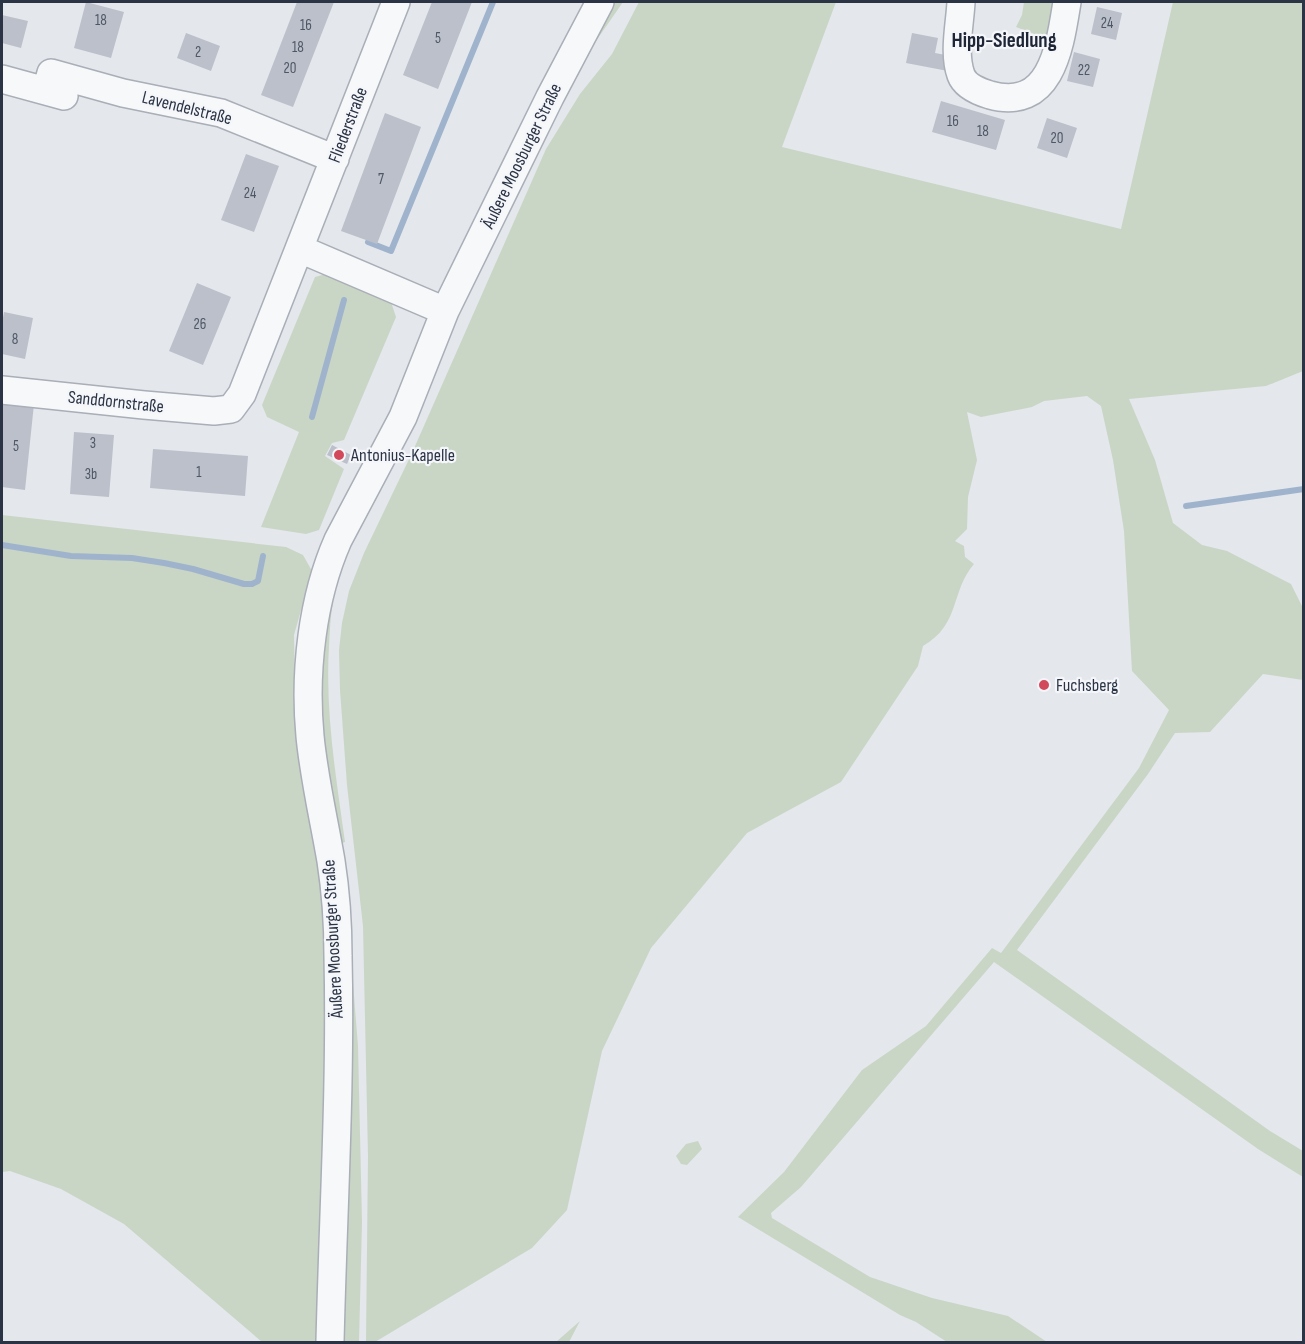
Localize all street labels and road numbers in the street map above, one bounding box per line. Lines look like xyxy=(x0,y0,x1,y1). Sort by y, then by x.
street label: Äußere Moosburger Straße xyxy=(477,80,566,233)
street label: Fliederstraße xyxy=(324,84,372,166)
street label: Lavendelstraße xyxy=(140,87,234,129)
street label: Sanddornstraße xyxy=(67,387,165,417)
street label: Äußere Moosburger Straße xyxy=(318,859,348,1020)

